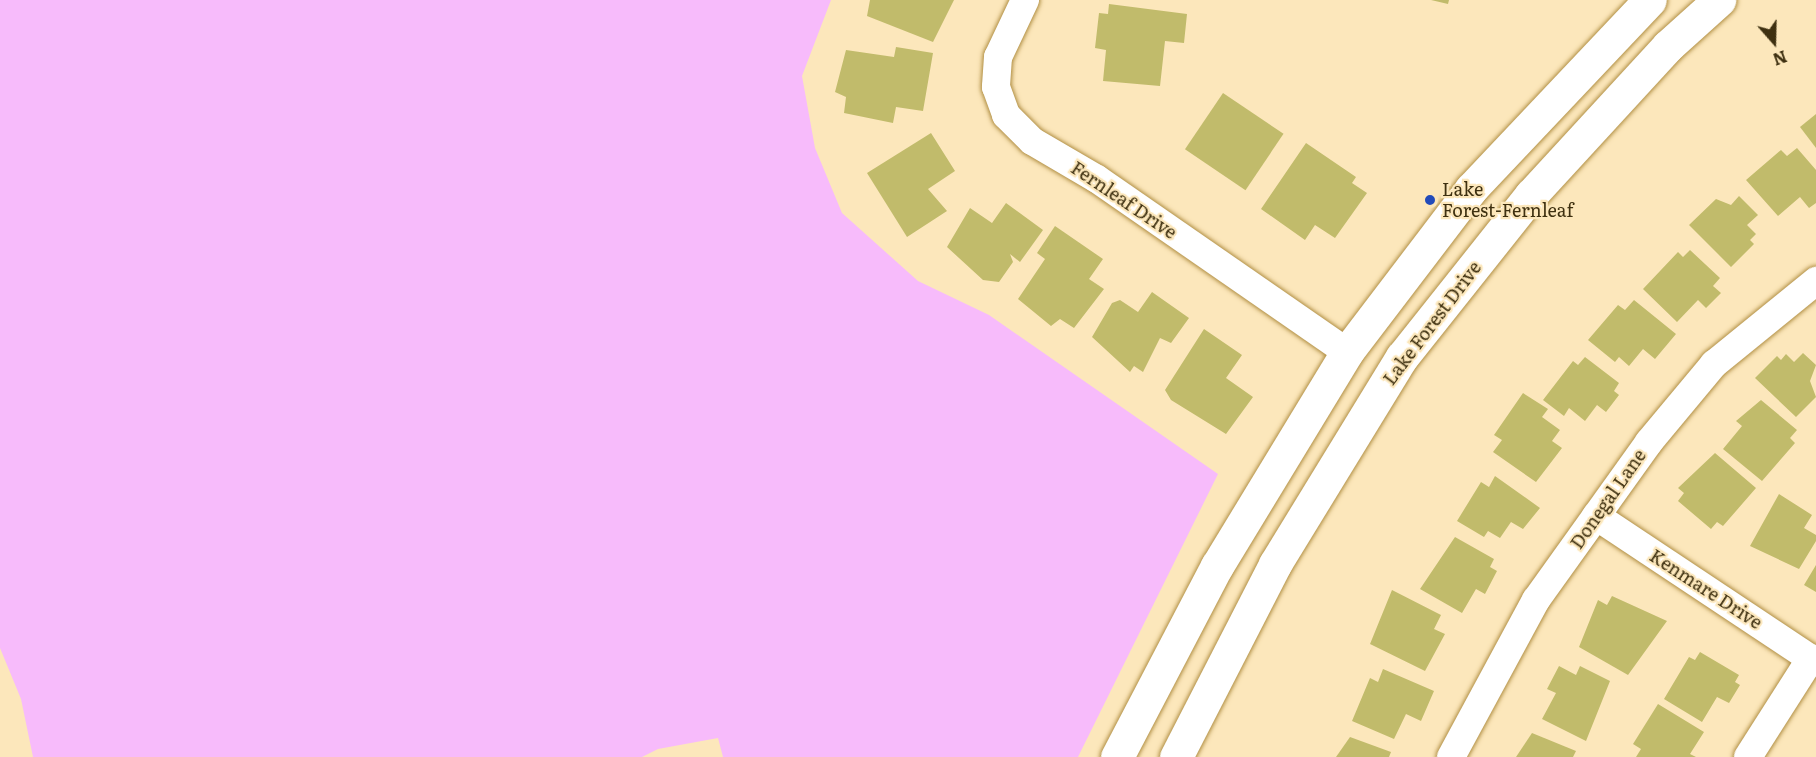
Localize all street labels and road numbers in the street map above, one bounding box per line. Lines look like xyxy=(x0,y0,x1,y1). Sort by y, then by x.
street label: Fernleaf Drive xyxy=(1067,157,1181,243)
street label: Lake Forest Drive xyxy=(1379,257,1485,389)
street label: Donegal Lane xyxy=(1566,445,1650,553)
street label: Kenmare Drive xyxy=(1646,545,1766,633)

